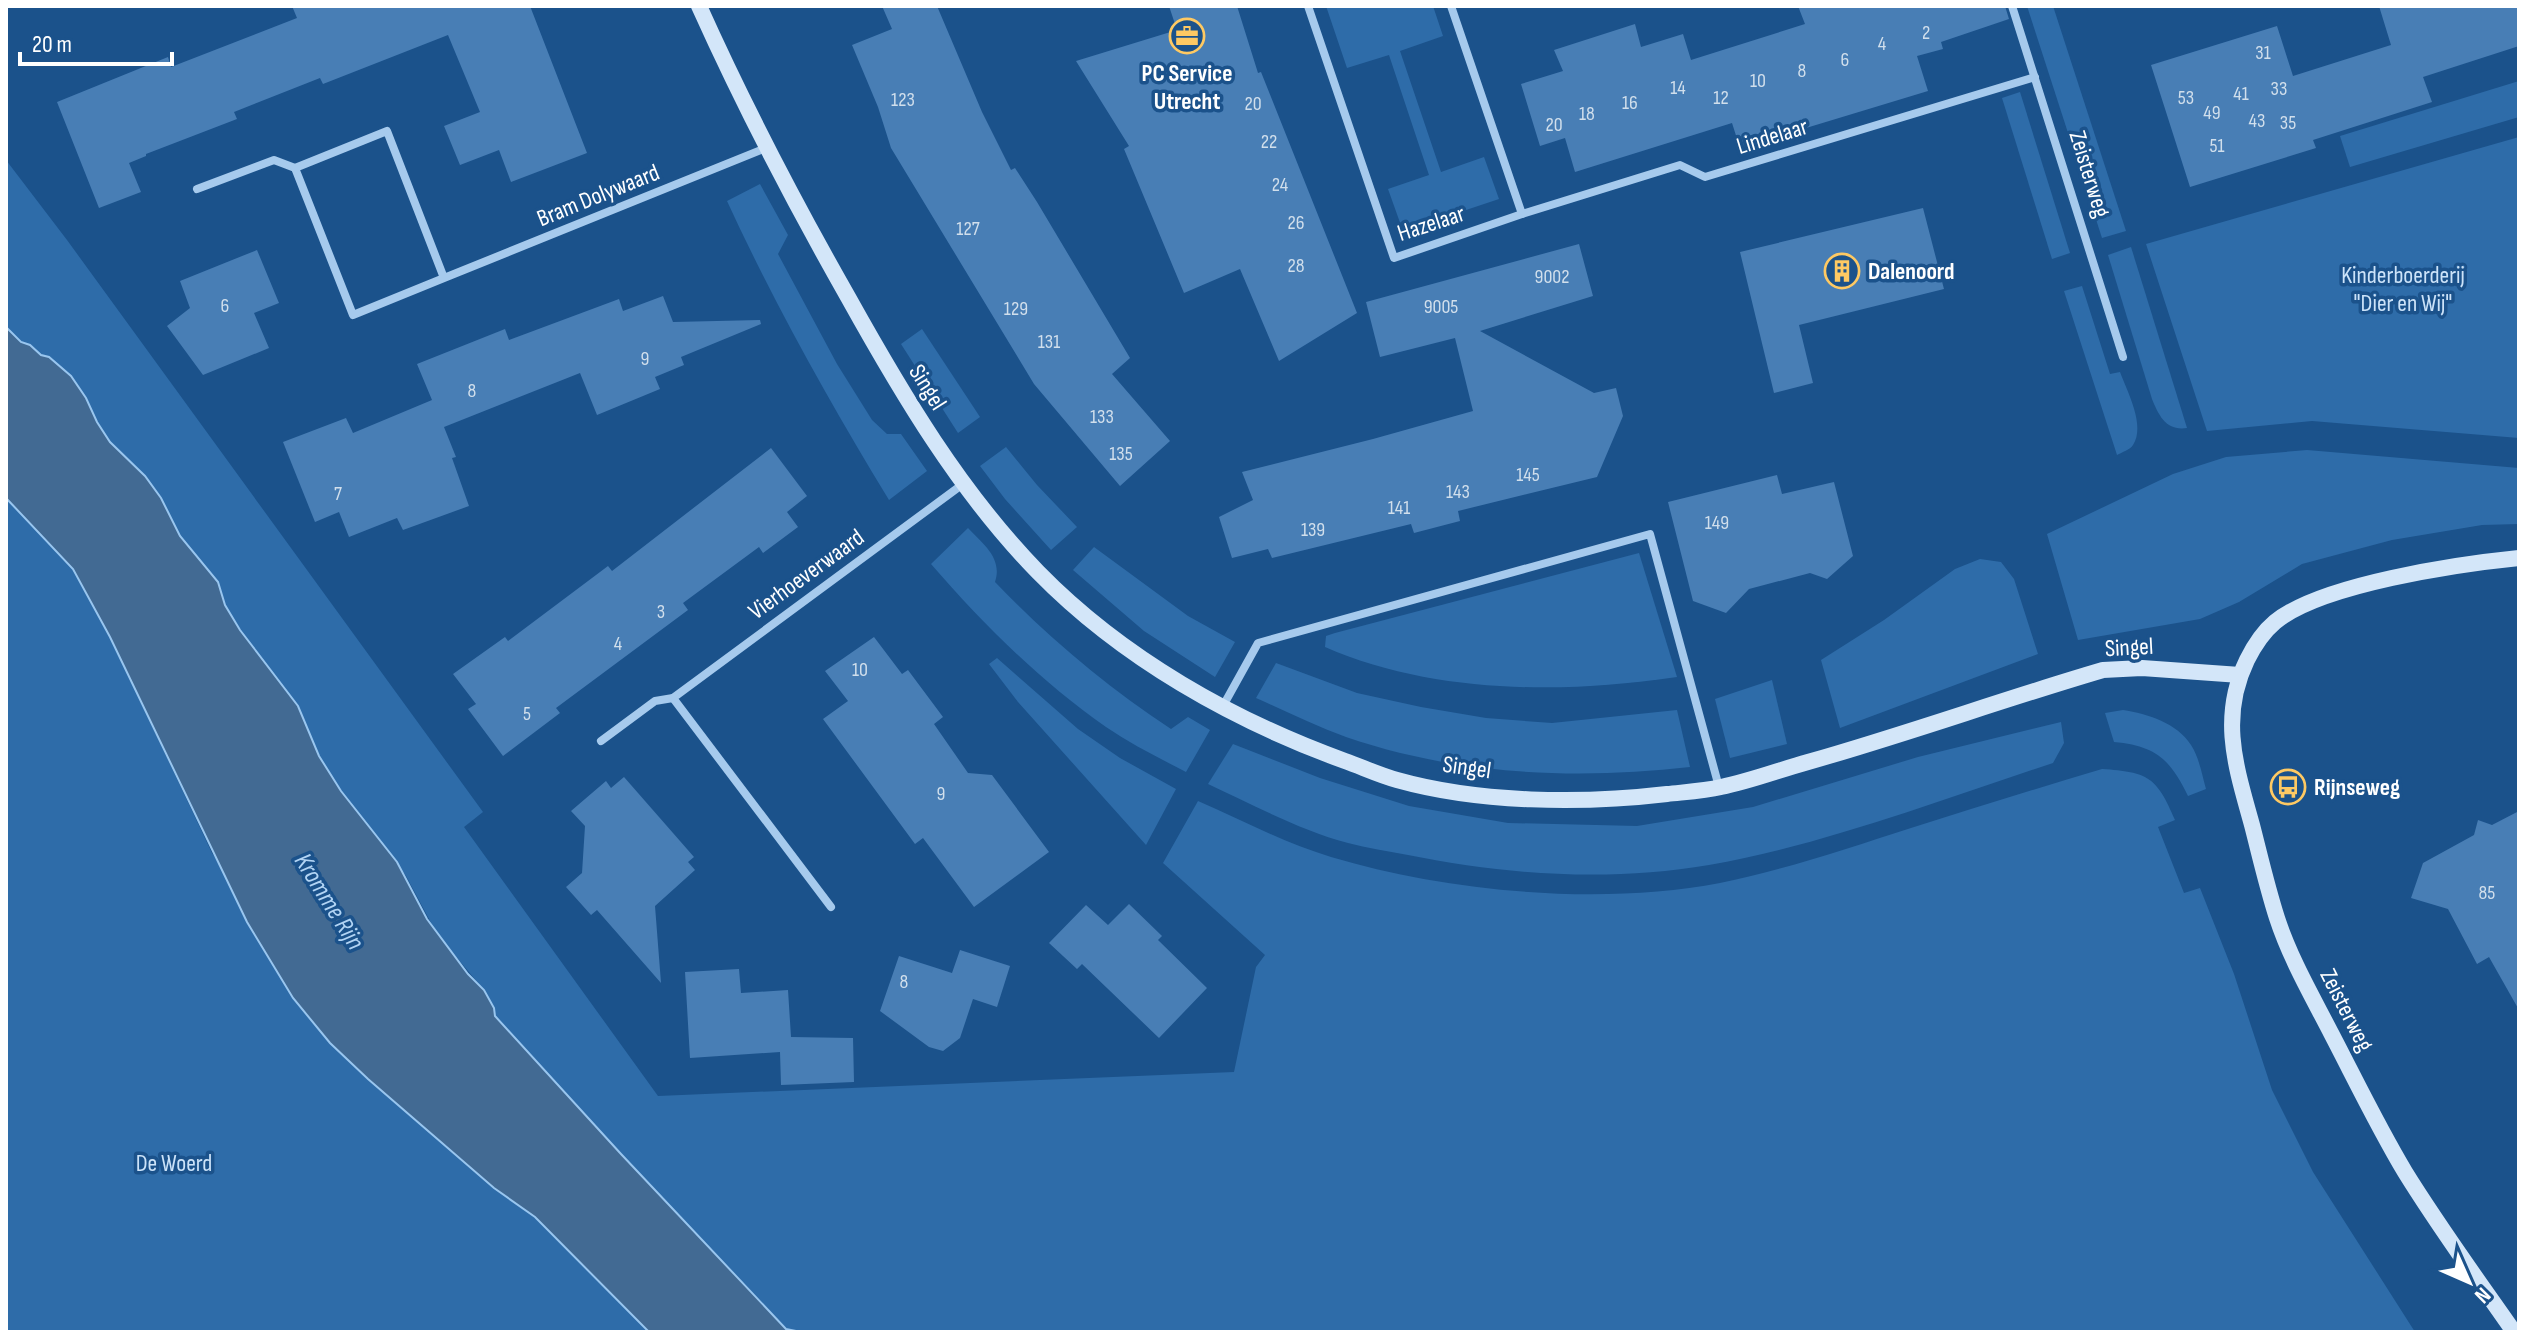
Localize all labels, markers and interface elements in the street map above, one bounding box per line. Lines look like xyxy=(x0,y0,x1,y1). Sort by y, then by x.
scale bar xyxy=(20,16,172,66)
office icon: PC Service Utrecht xyxy=(1168,17,1206,55)
house number: 2 xyxy=(1922,21,1930,45)
text: 20 m xyxy=(32,30,72,59)
house number: 4 xyxy=(1878,32,1886,56)
house number: 31 xyxy=(2255,41,2271,65)
house number: 6 xyxy=(1841,48,1849,72)
place label: PC Service Utrecht xyxy=(1142,59,1232,116)
house number: 8 xyxy=(1798,59,1806,83)
house number: 10 xyxy=(1750,69,1766,93)
house number: 14 xyxy=(1670,76,1686,100)
house number: 33 xyxy=(2271,77,2287,101)
house number: 41 xyxy=(2233,82,2249,106)
house number: 12 xyxy=(1713,86,1729,110)
house number: 53 xyxy=(2178,86,2194,110)
house number: 123 xyxy=(891,88,915,112)
house number: 16 xyxy=(1622,91,1638,115)
house number: 20 xyxy=(1244,92,1262,116)
house number: 49 xyxy=(2203,101,2221,125)
house number: 18 xyxy=(1579,102,1595,126)
house number: 43 xyxy=(2249,109,2265,133)
house number: 35 xyxy=(2280,111,2296,135)
street label: Lindelaar xyxy=(1733,112,1811,161)
house number: 20 xyxy=(1545,113,1563,137)
street label: Zeisterweg xyxy=(2063,127,2116,221)
house number: 22 xyxy=(1261,130,1277,154)
house number: 51 xyxy=(2209,134,2225,158)
street label: Bram Dolywaard xyxy=(533,158,664,233)
house number: 24 xyxy=(1272,173,1288,197)
street label: Hazelaar xyxy=(1394,199,1469,248)
house number: 26 xyxy=(1288,211,1305,235)
house number: 127 xyxy=(956,217,980,241)
building icon: Dalenoord xyxy=(1823,252,1861,290)
house number: 28 xyxy=(1288,254,1305,278)
place label: Dalenoord xyxy=(1868,257,1954,286)
park label: Kinderboerderij "Dier en Wij" xyxy=(2341,261,2465,318)
house number: 9002 xyxy=(1535,265,1569,289)
house number: 6 xyxy=(221,294,229,318)
house number: 9005 xyxy=(1424,295,1458,319)
house number: 129 xyxy=(1004,297,1028,321)
house number: 131 xyxy=(1038,330,1060,354)
house number: 9 xyxy=(641,347,649,371)
street label: Singel xyxy=(902,359,953,416)
house number: 8 xyxy=(468,379,476,403)
house number: 133 xyxy=(1090,405,1114,429)
house number: 135 xyxy=(1109,442,1133,466)
house number: 145 xyxy=(1516,463,1540,487)
house number: 143 xyxy=(1446,480,1470,504)
house number: 7 xyxy=(334,482,342,506)
house number: 141 xyxy=(1388,496,1410,520)
house number: 149 xyxy=(1705,511,1729,535)
house number: 139 xyxy=(1301,518,1325,542)
street label: Vierhoeverwaard xyxy=(743,523,870,626)
house number: 3 xyxy=(657,600,665,624)
house number: 4 xyxy=(614,632,622,656)
street label: Singel xyxy=(2104,632,2154,663)
house number: 10 xyxy=(852,658,868,682)
house number: 5 xyxy=(523,702,531,726)
street label: Singel xyxy=(1441,750,1493,785)
bus stop icon: Rijnseweg xyxy=(2269,768,2307,806)
place label: Rijnseweg xyxy=(2314,773,2400,802)
house number: 9 xyxy=(937,782,945,806)
water label: Kromme Rijn xyxy=(287,848,370,956)
house number: 85 xyxy=(2479,881,2495,905)
street label: Zeisterweg xyxy=(2313,964,2380,1056)
house number: 8 xyxy=(900,970,908,994)
park label: De Woerd xyxy=(136,1149,212,1178)
north arrow xyxy=(2429,1242,2509,1322)
text: N xyxy=(2468,1281,2496,1309)

